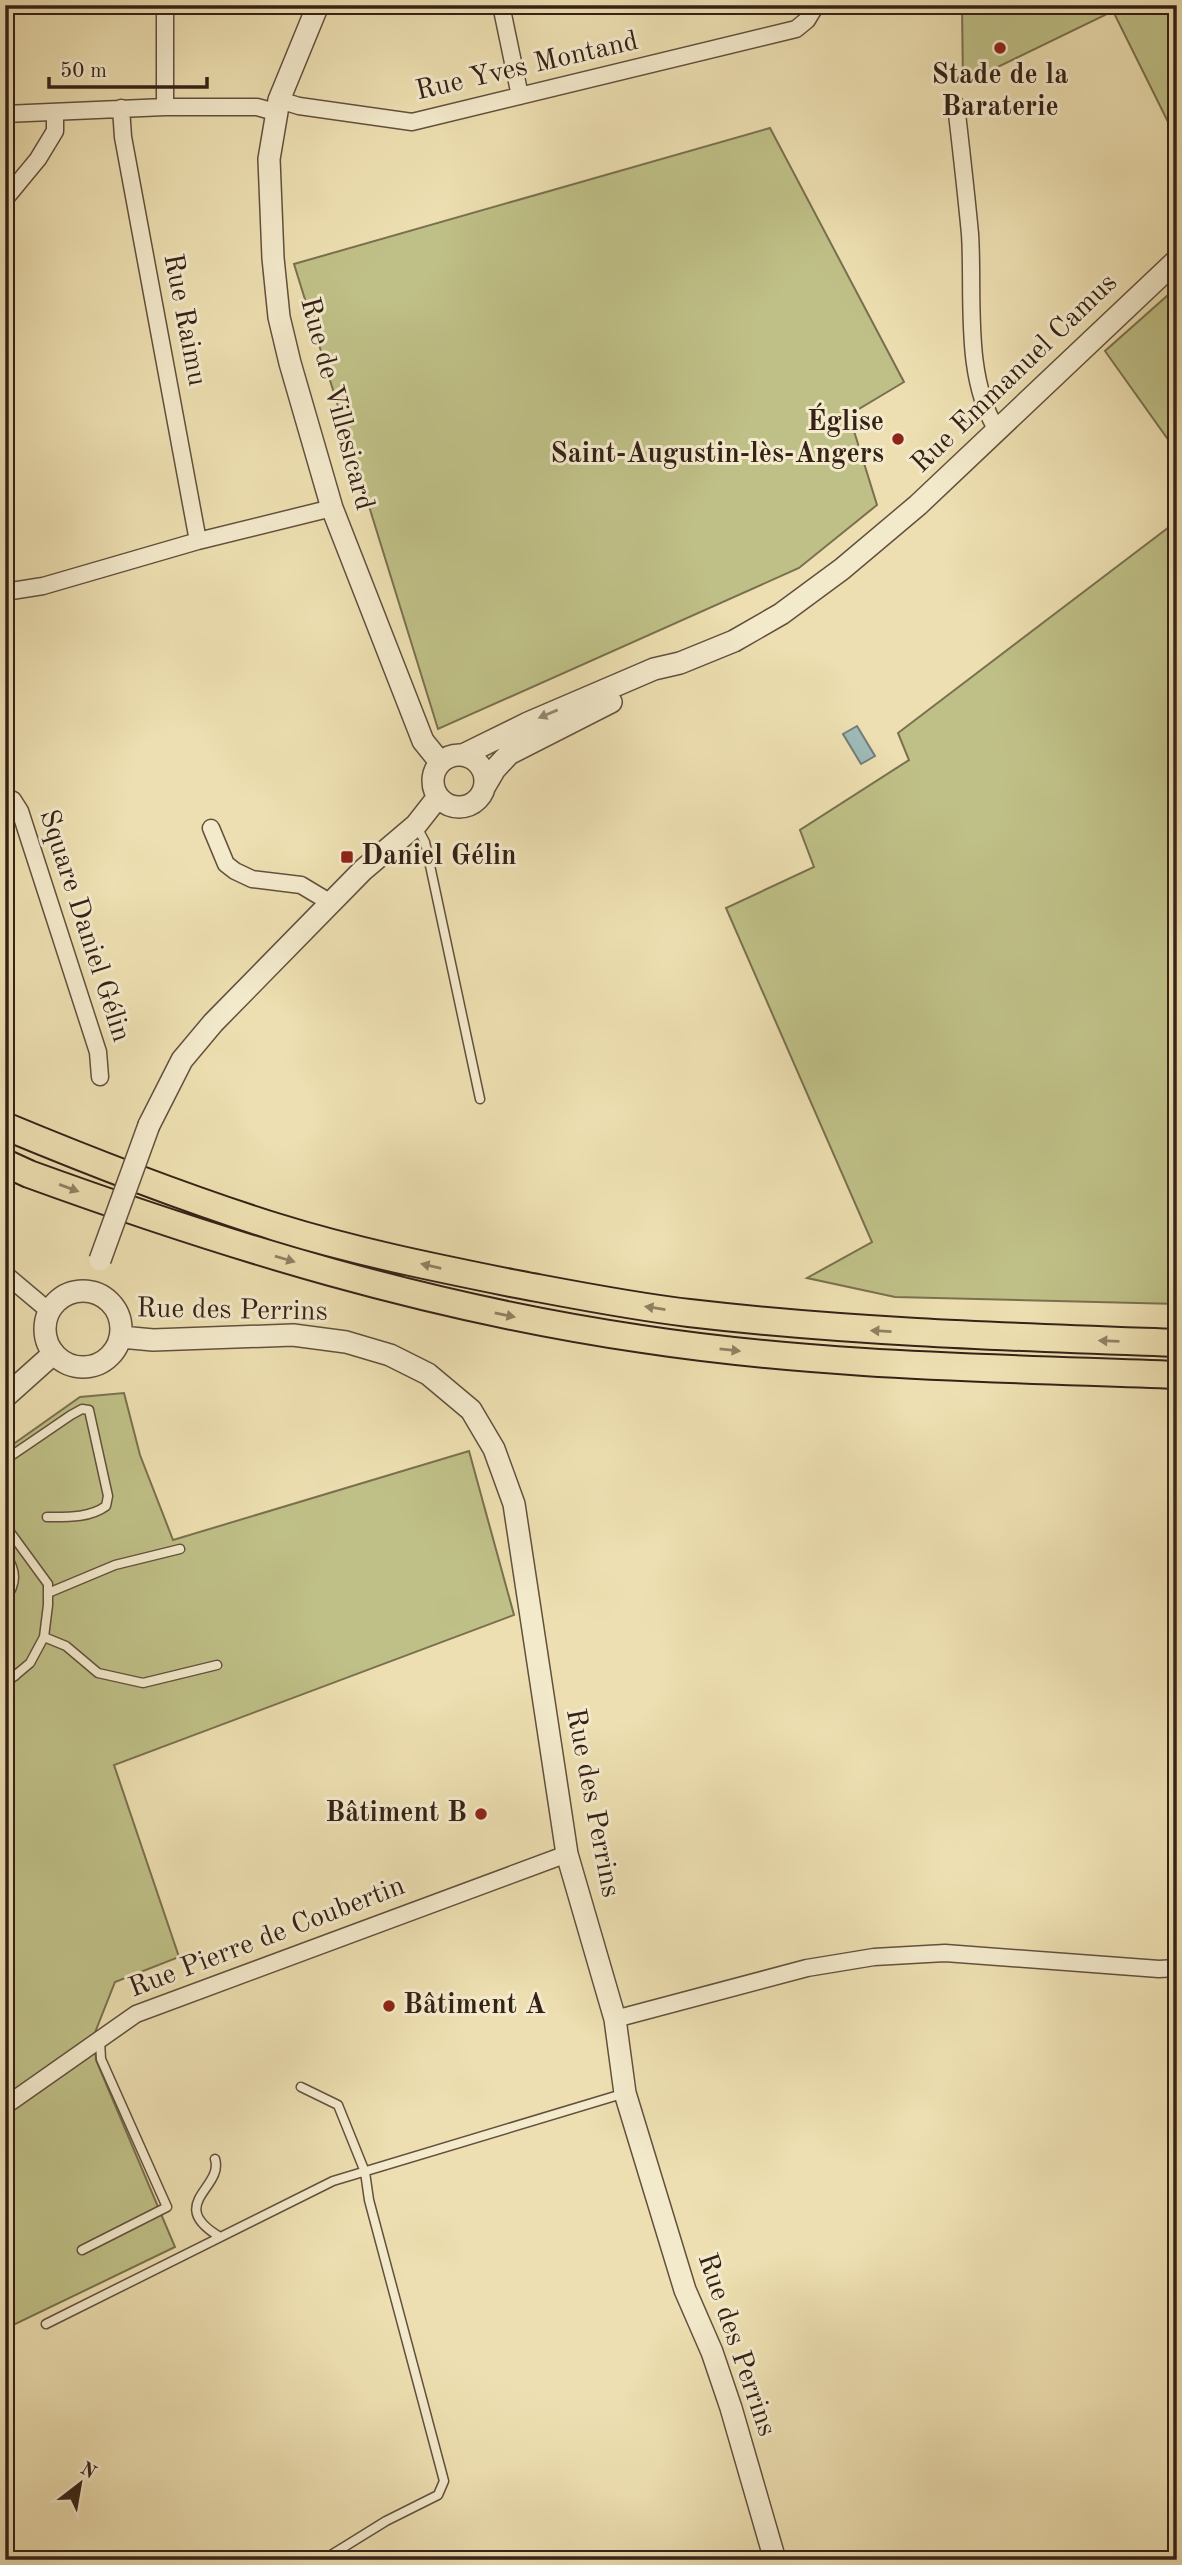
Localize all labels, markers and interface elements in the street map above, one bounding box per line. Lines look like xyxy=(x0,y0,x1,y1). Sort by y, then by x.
street label: Rue Yves Montand xyxy=(413,28,641,106)
marker: Stade de la Baraterie xyxy=(992,40,1008,56)
scale bar xyxy=(49,46,206,90)
text: 50 m xyxy=(60,61,107,82)
place label: Stade de la Baraterie xyxy=(932,62,1068,122)
street label: Rue Raimu xyxy=(157,251,211,389)
street label: Rue Emmanuel Camus xyxy=(907,269,1123,479)
street label: Rue de Villesicard xyxy=(294,295,378,513)
place label: Église Saint-Augustin-lès-Angers xyxy=(550,402,884,469)
marker: Église Saint-Augustin-lès-Angers xyxy=(890,431,906,447)
one-way arrow xyxy=(537,709,558,720)
street label: Square Daniel Gélin xyxy=(33,806,135,1046)
place label: Daniel Gélin xyxy=(361,843,517,871)
marker: Daniel Gélin xyxy=(339,849,355,865)
one-way arrow xyxy=(58,1183,79,1194)
one-way arrow xyxy=(274,1255,295,1265)
one-way arrow xyxy=(420,1261,442,1272)
street label: Rue des Perrins xyxy=(136,1295,328,1327)
one-way arrow xyxy=(644,1302,666,1313)
one-way arrow xyxy=(494,1310,516,1321)
one-way arrow xyxy=(870,1325,892,1336)
one-way arrow xyxy=(1097,1335,1119,1346)
one-way arrow xyxy=(719,1345,741,1356)
street label: Rue des Perrins xyxy=(560,1706,624,1900)
place label: Bâtiment B xyxy=(325,1800,467,1828)
marker: Bâtiment B xyxy=(473,1806,489,1822)
street label: Rue Pierre de Coubertin xyxy=(125,1872,409,2004)
place label: Bâtiment A xyxy=(403,1992,546,2020)
marker: Bâtiment A xyxy=(381,1998,397,2014)
street label: Rue des Perrins xyxy=(692,2250,780,2440)
north arrow xyxy=(46,2450,116,2520)
text: N xyxy=(76,2460,99,2484)

